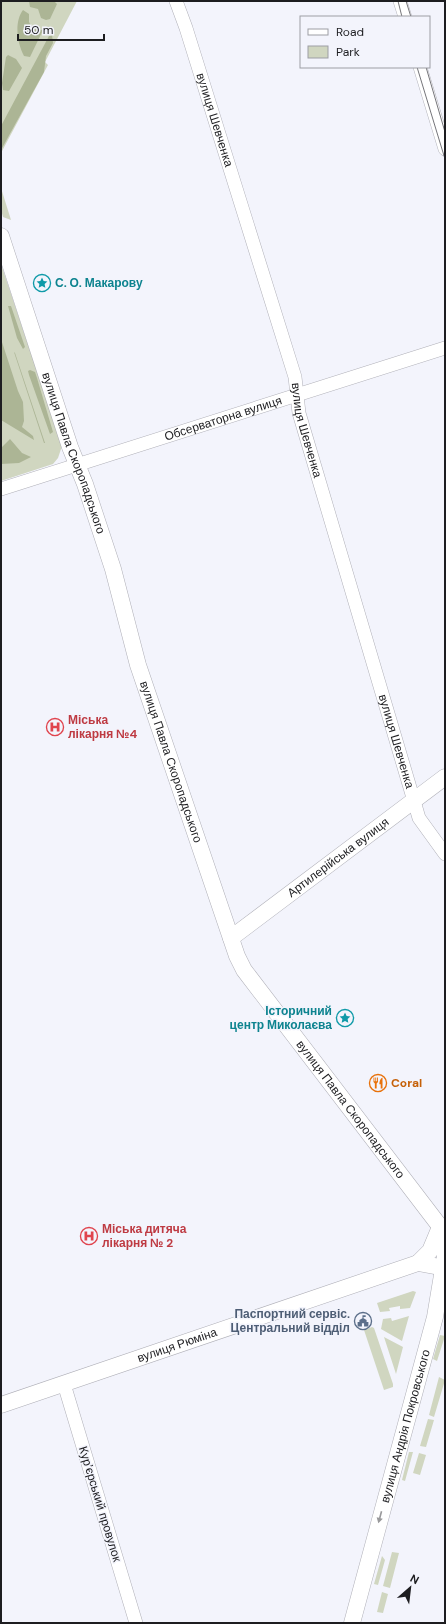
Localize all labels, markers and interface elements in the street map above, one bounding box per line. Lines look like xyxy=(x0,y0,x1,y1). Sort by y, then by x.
scale bar xyxy=(18,16,104,42)
legend xyxy=(300,16,430,68)
text: 50 m xyxy=(24,22,53,38)
text: Road xyxy=(336,24,364,40)
text: Park xyxy=(336,44,360,60)
street label: вулиця Шевченка xyxy=(193,71,237,169)
place icon: С. О. Макарову xyxy=(32,273,52,293)
place label: С. О. Макарову xyxy=(55,275,143,291)
street label: вулиця Павла Скоропадського xyxy=(38,370,109,536)
street label: вулиця Шевченка xyxy=(288,382,326,480)
street label: Обсерваторна вулиця xyxy=(162,392,284,445)
street label: вулиця Павла Скоропадського xyxy=(136,679,206,845)
street label: вулиця Шевченка xyxy=(375,692,418,791)
place label: Міська лікарня №4 xyxy=(68,712,137,742)
hospital icon: Міська лікарня №4 xyxy=(45,717,65,737)
street label: Артилерійська вулиця xyxy=(284,814,392,901)
place label: Історичний центр Миколаєва xyxy=(230,1003,332,1033)
place icon: Історичний центр Миколаєва xyxy=(335,1008,355,1028)
street label: вулиця Павла Скоропадського xyxy=(293,1037,409,1182)
restaurant icon: Coral xyxy=(368,1073,388,1093)
place label: Coral xyxy=(391,1075,422,1091)
place label: Міська дитяча лікарня № 2 xyxy=(102,1221,187,1251)
hospital icon: Міська дитяча лікарня № 2 xyxy=(79,1226,99,1246)
place label: Паспортний сервіс. Центральний відділ xyxy=(231,1306,350,1336)
public building icon: Паспортний сервіс. Центральний відділ xyxy=(353,1311,373,1331)
street label: вулиця Рюміна xyxy=(135,1324,219,1366)
street label: вулиця Андрія Покровського xyxy=(377,1347,434,1505)
street label: Курʼєрський провулок xyxy=(75,1444,125,1564)
one-way arrow xyxy=(377,1511,383,1523)
north arrow xyxy=(390,1568,430,1608)
text: N xyxy=(408,1571,422,1587)

